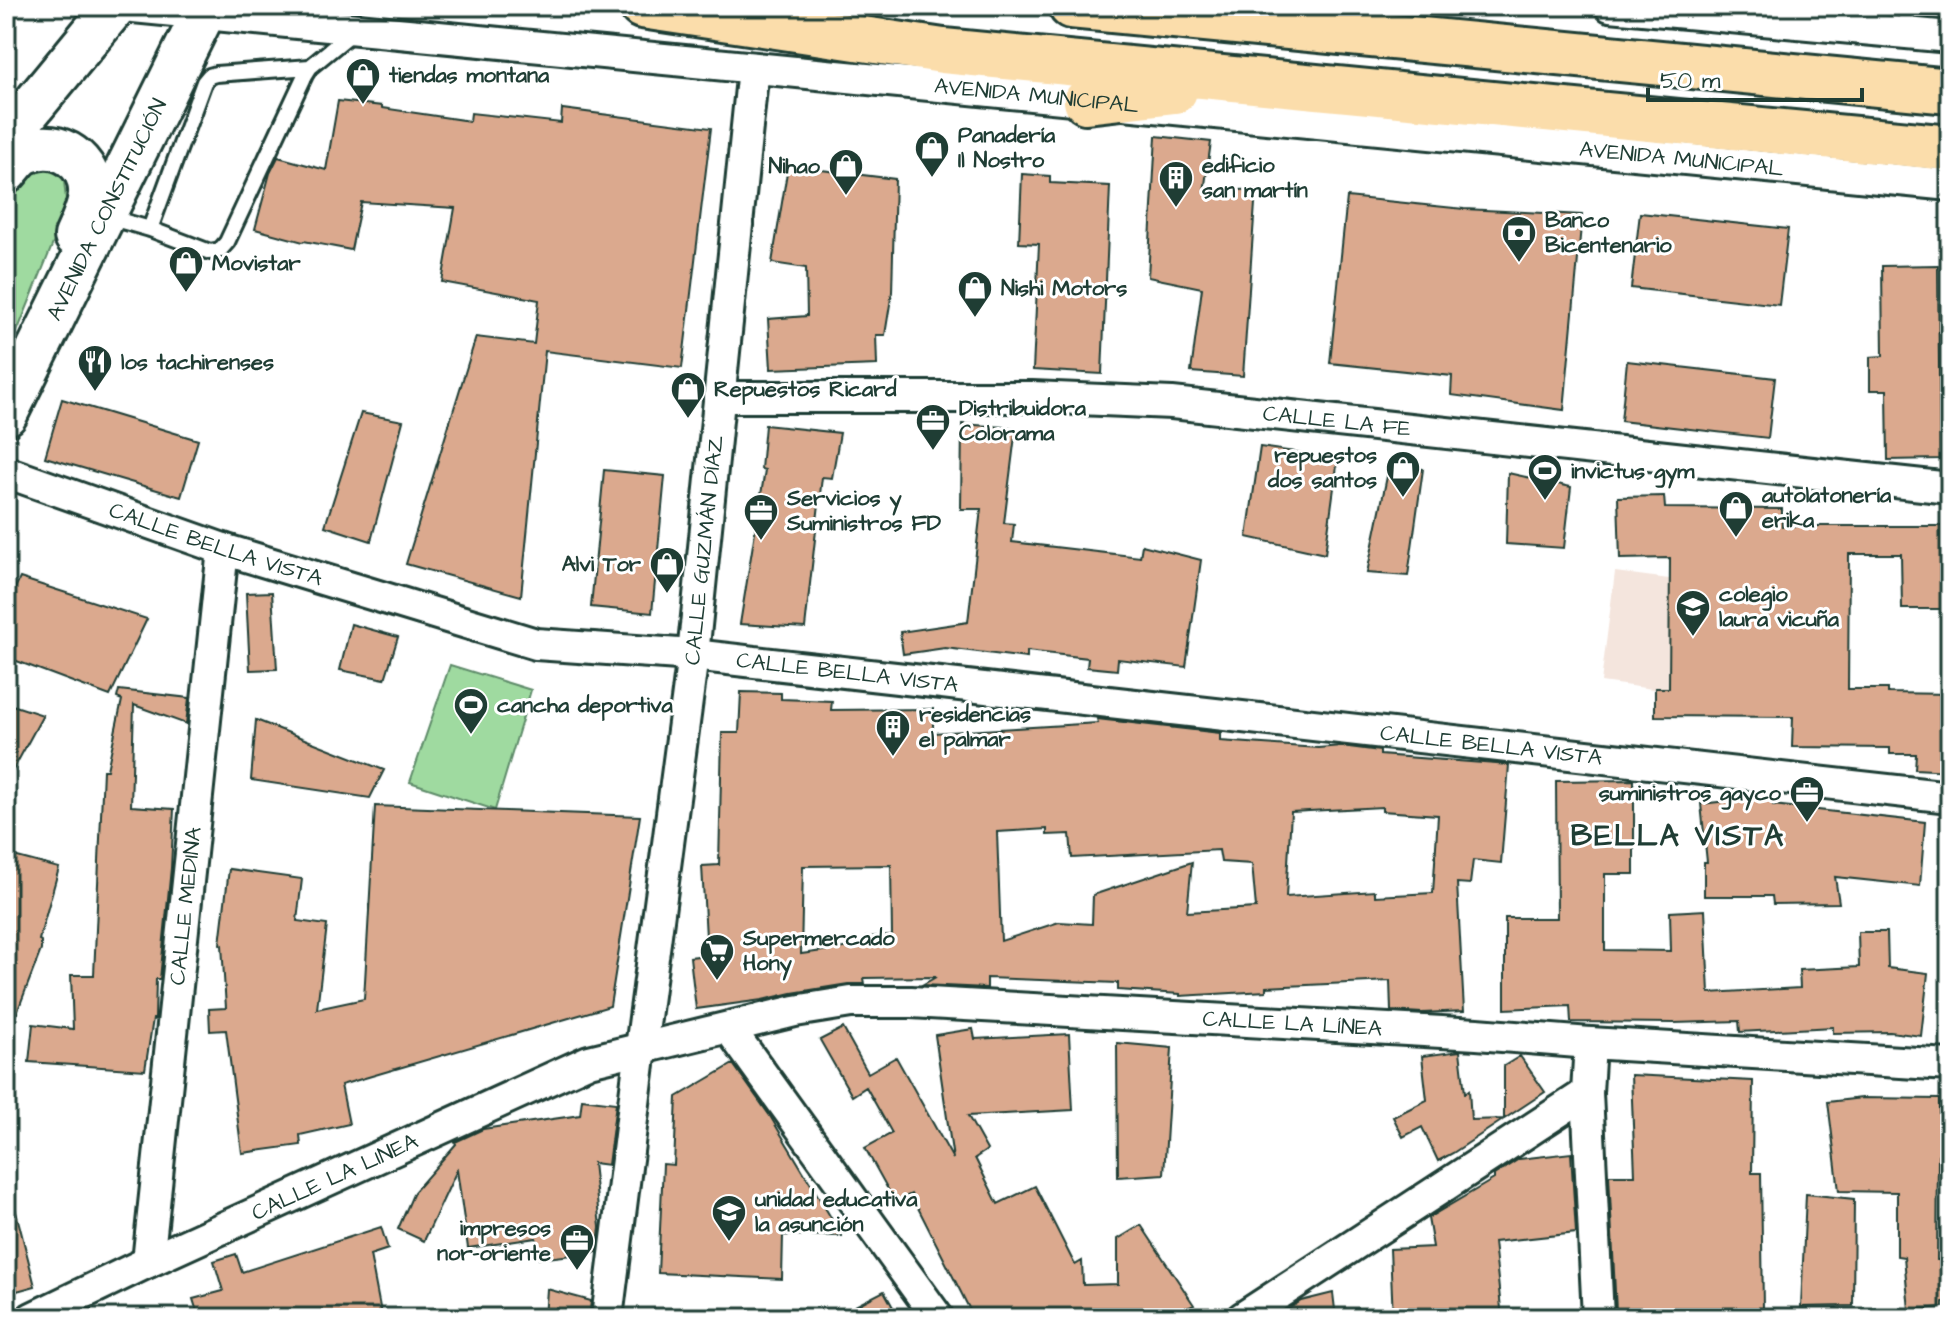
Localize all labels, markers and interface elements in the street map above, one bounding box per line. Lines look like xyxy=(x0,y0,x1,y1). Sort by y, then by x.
scale bar xyxy=(1648,52,1862,102)
shop icon: tiendas montana xyxy=(344,56,382,106)
place label: tiendas montana xyxy=(388,60,550,91)
text: 50 m xyxy=(1660,64,1721,98)
street label: AVENIDA MUNICIPAL xyxy=(933,70,1140,121)
street label: AVENIDA CONSTITUCIÓN xyxy=(39,93,175,326)
place label: Panadería Il Nostro xyxy=(958,120,1056,176)
shop icon: Panadería Il Nostro xyxy=(913,129,951,179)
street label: AVENIDA MUNICIPAL xyxy=(1578,133,1785,184)
shop icon: Nihao xyxy=(827,147,865,197)
place label: edificio san martín xyxy=(1202,150,1308,206)
place label: Nihao xyxy=(768,151,821,182)
building icon: edificio san martín xyxy=(1157,159,1195,209)
place label: Banco Bicentenario xyxy=(1545,205,1672,261)
bank icon: Banco Bicentenario xyxy=(1500,214,1538,264)
shop icon: Movistar xyxy=(167,244,205,294)
place label: Movistar xyxy=(212,248,301,279)
shop icon: Nishi Motors xyxy=(956,269,994,319)
place label: Nishi Motors xyxy=(1001,273,1127,304)
restaurant icon: los tachirenses xyxy=(76,343,114,393)
place label: los tachirenses xyxy=(121,347,274,378)
shop icon: Repuestos Ricard xyxy=(669,370,707,420)
place label: Repuestos Ricard xyxy=(714,374,897,405)
place label: Distribuidora Colorama xyxy=(959,393,1087,449)
street label: CALLE LA FE xyxy=(1261,398,1412,444)
office icon: Distribuidora Colorama xyxy=(914,402,952,452)
street label: CALLE GUZMÁN DÍAZ xyxy=(676,434,731,667)
place label: repuestos dos santos xyxy=(1267,440,1377,496)
shop icon: repuestos dos santos xyxy=(1384,449,1422,499)
sports icon: invictus gym xyxy=(1526,452,1564,502)
place label: invictus gym xyxy=(1571,456,1695,489)
place label: autolatonería erika xyxy=(1761,480,1892,536)
place label: Servicios y Suministros FD xyxy=(786,483,942,539)
shop icon: autolatonería erika xyxy=(1717,489,1755,539)
office icon: Servicios y Suministros FD xyxy=(742,492,780,542)
street label: CALLE BELLA VISTA xyxy=(105,494,326,594)
shop icon: Alvi Tor xyxy=(648,545,686,595)
place label: Alvi Tor xyxy=(562,549,642,580)
place label: colegio laura vicuña xyxy=(1719,579,1840,635)
school or university icon: colegio laura vicuña xyxy=(1674,588,1712,638)
street label: CALLE BELLA VISTA xyxy=(735,645,960,700)
sports icon: cancha deportiva xyxy=(452,686,490,736)
place label: cancha deportiva xyxy=(497,690,674,721)
place label: residencias el palmar xyxy=(919,699,1031,755)
building icon: residencias el palmar xyxy=(874,708,912,758)
street label: CALLE BELLA VISTA xyxy=(1379,717,1604,773)
office icon: suministros gayco xyxy=(1788,774,1826,824)
place label: suministros gayco xyxy=(1599,778,1782,811)
district label: BELLA VISTA xyxy=(1571,815,1785,857)
street label: CALLE MEDINA xyxy=(162,825,209,987)
place label: Supermercado Hony xyxy=(742,923,895,981)
supermarket icon: Supermercado Hony xyxy=(698,932,736,982)
street label: CALLE LA LÍNEA xyxy=(1202,1003,1383,1044)
street label: CALLE LA LINEA xyxy=(247,1126,423,1228)
place label: unidad educativa la asunción xyxy=(754,1184,918,1240)
school or university icon: unidad educativa la asunción xyxy=(710,1193,748,1243)
place label: impresos nor-oriente xyxy=(437,1213,551,1269)
office icon: impresos nor-oriente xyxy=(558,1222,596,1272)

